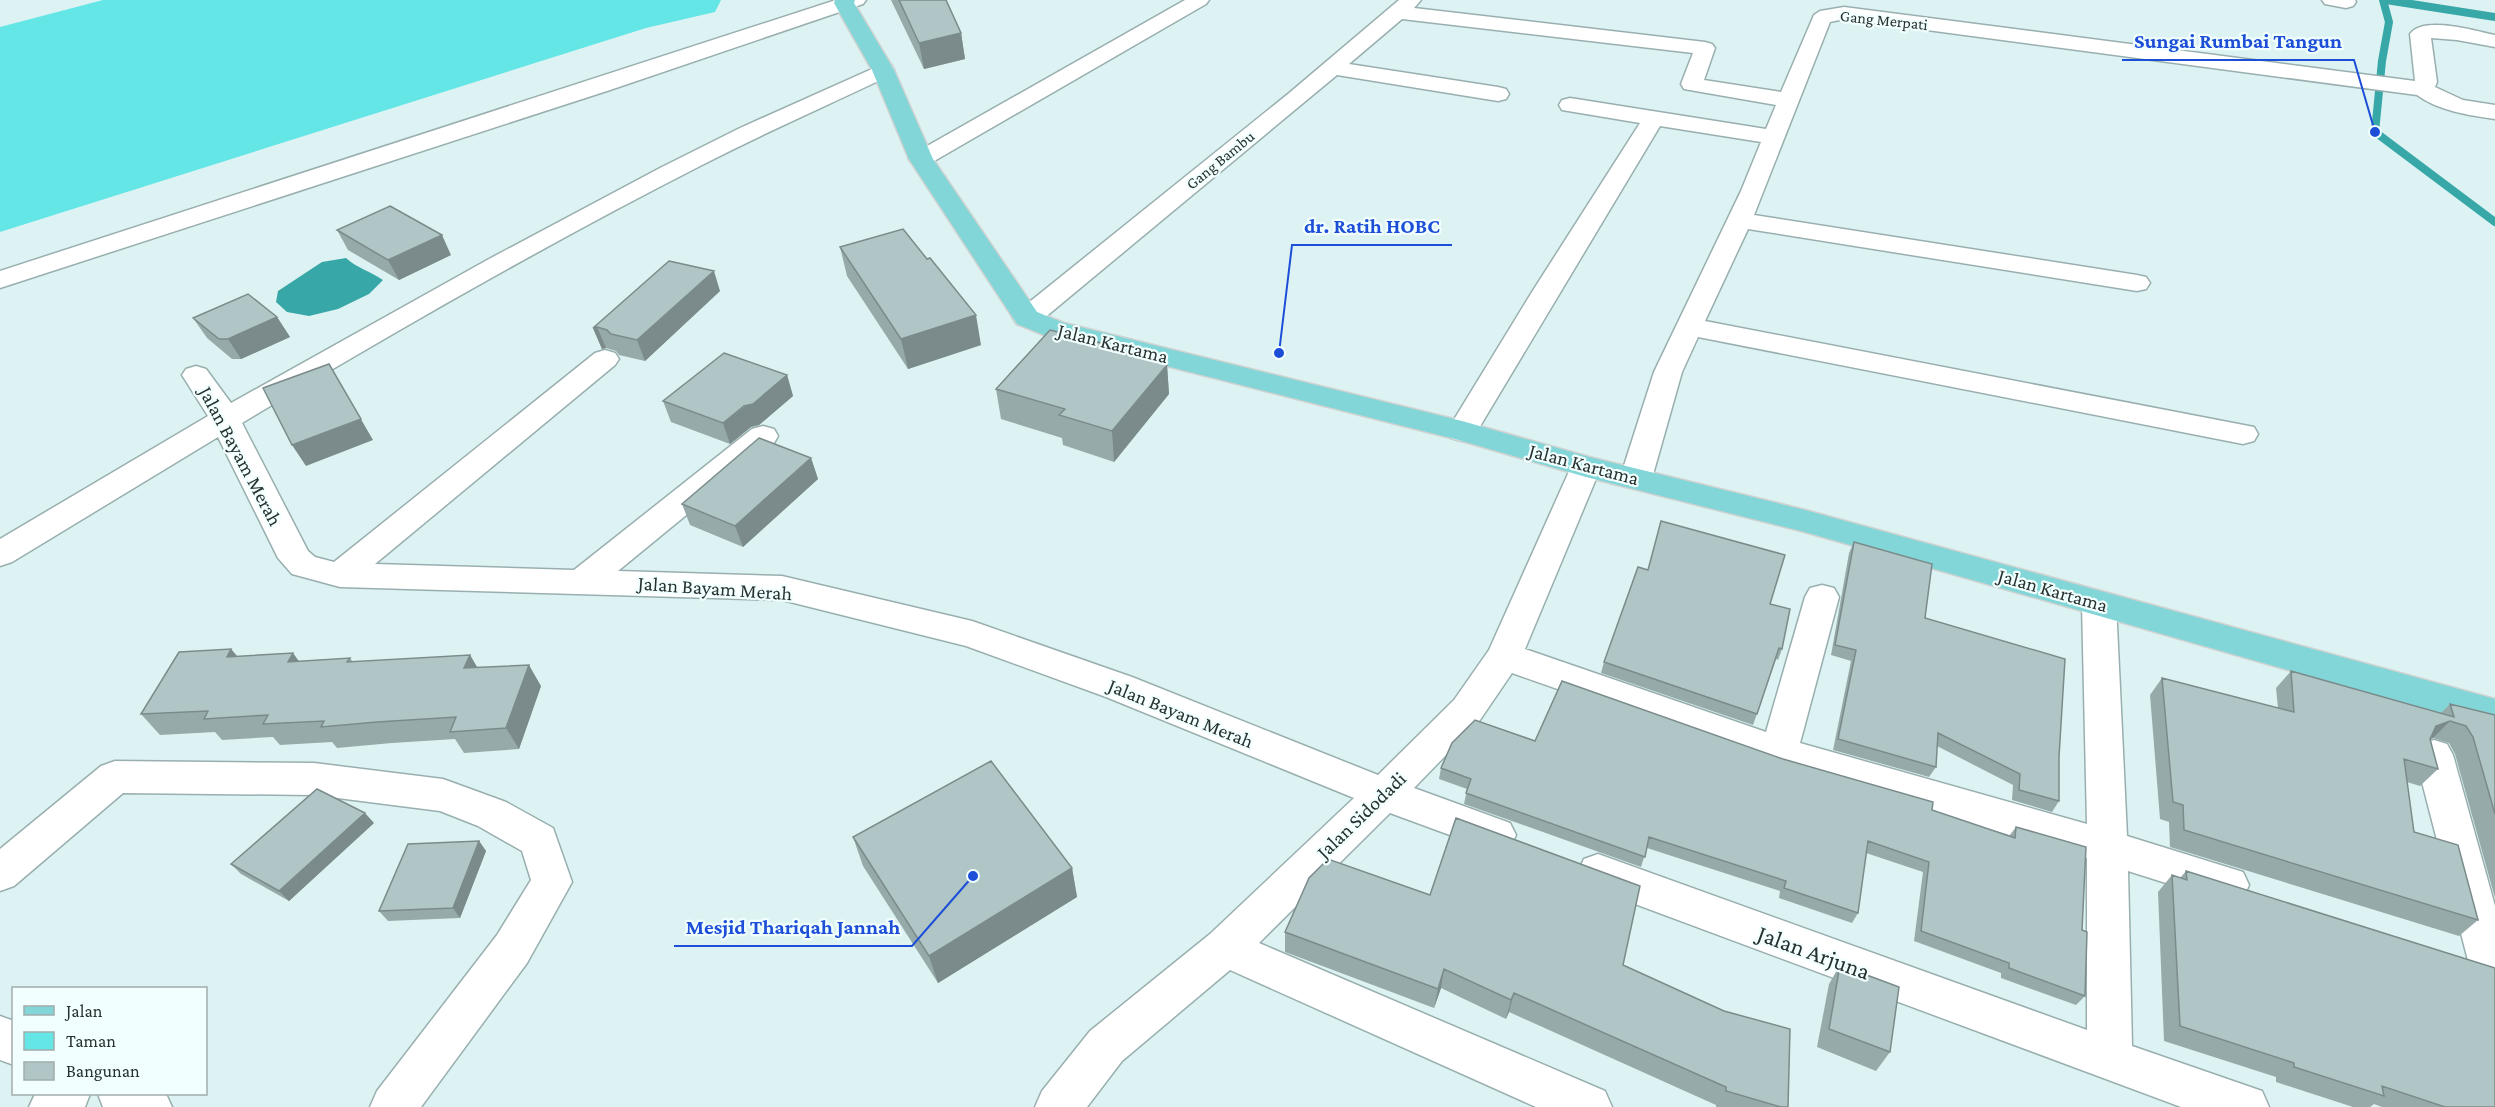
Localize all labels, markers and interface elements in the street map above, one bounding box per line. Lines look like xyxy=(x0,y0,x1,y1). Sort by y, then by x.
street label: Gang Merpati xyxy=(1839,7,1929,34)
callout: Sungai Rumbai Tangun xyxy=(2122,21,2354,60)
text: Sungai Rumbai Tangun xyxy=(2134,29,2342,53)
street label: Gang Bambu xyxy=(1183,127,1258,193)
callout: dr. Ratih HOBC xyxy=(1292,206,1452,245)
text: dr. Ratih HOBC xyxy=(1304,214,1440,238)
street label: Jalan Kartama xyxy=(1053,318,1170,368)
street label: Jalan Bayam Merah xyxy=(193,381,287,530)
street label: Jalan Kartama xyxy=(1524,438,1641,490)
street label: Jalan Kartama xyxy=(1993,563,2110,617)
street label: Jalan Bayam Merah xyxy=(635,571,793,605)
street label: Jalan Bayam Merah xyxy=(1103,673,1257,753)
street label: Jalan Sidodadi xyxy=(1311,767,1411,865)
callout: Mesjid Thariqah Jannah xyxy=(674,907,912,946)
text: Mesjid Thariqah Jannah xyxy=(686,915,900,939)
street label: Jalan Arjuna xyxy=(1752,918,1874,985)
legend xyxy=(12,987,207,1095)
text: Jalan xyxy=(64,1001,103,1021)
text: Taman xyxy=(66,1031,116,1051)
text: Bangunan xyxy=(66,1061,140,1081)

